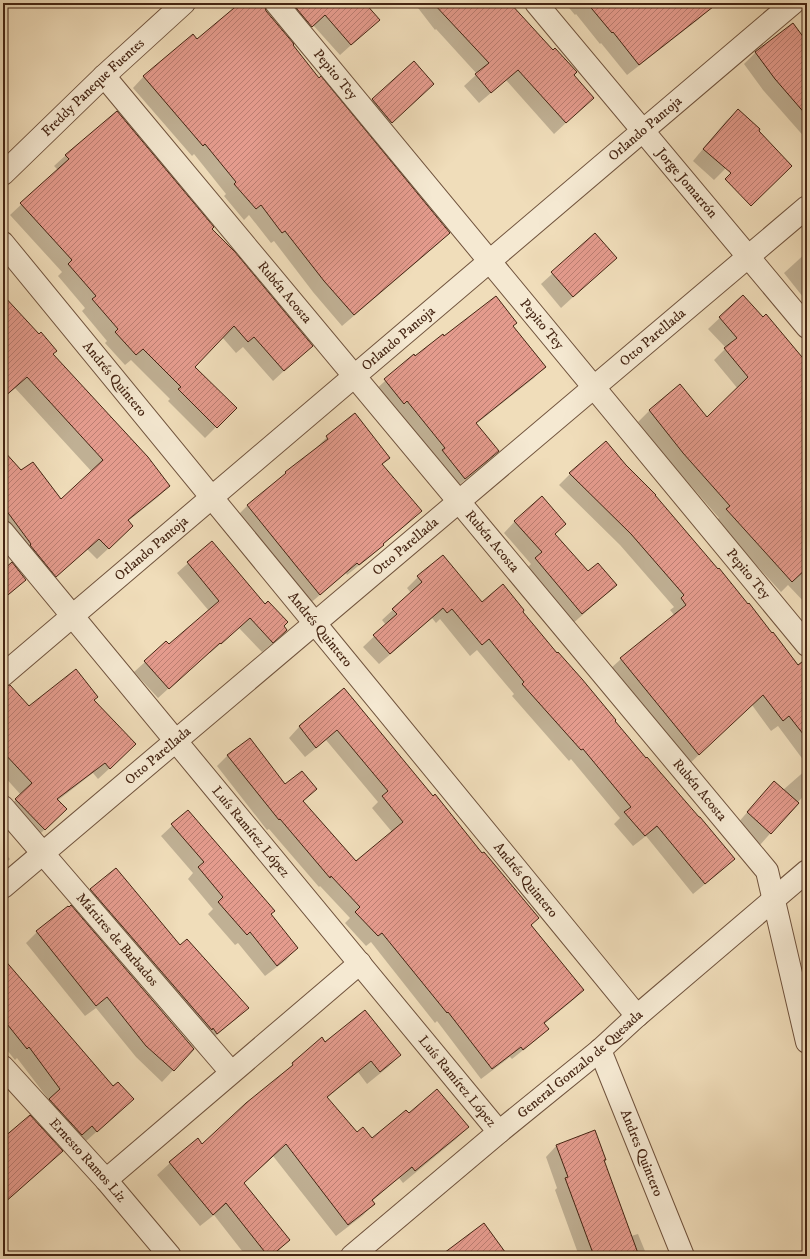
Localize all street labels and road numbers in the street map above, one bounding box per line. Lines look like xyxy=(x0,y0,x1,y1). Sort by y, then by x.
street label: Freddy Paneque Fuentes xyxy=(38,34,149,140)
street label: Pepito Tey xyxy=(309,46,362,104)
street label: Orlando Pantoja xyxy=(605,92,686,165)
street label: Jorge Jomarrón xyxy=(651,143,722,223)
street label: Rubén Acosta xyxy=(253,258,316,327)
street label: Pepito Tey xyxy=(516,295,568,354)
street label: Orlando Pantoja xyxy=(358,302,439,375)
street label: Otto Parellada xyxy=(616,304,690,371)
street label: Andrés Quintero xyxy=(78,338,151,421)
street label: Rubén Acosta xyxy=(461,507,523,576)
street label: Orlando Pantoja xyxy=(111,512,192,585)
street label: Otto Parellada xyxy=(369,514,442,580)
street label: Pepito Tey xyxy=(722,545,775,603)
street label: Andrés Quintero xyxy=(284,588,356,671)
street label: Otto Parellada xyxy=(121,723,195,789)
street label: Rubén Acosta xyxy=(668,755,731,825)
street label: Luís Ramírez López xyxy=(208,782,294,881)
street label: Andrés Quintero xyxy=(489,839,562,922)
street label: Mártires de Barbados xyxy=(72,889,163,990)
street label: General Gonzalo de Quesada xyxy=(513,1006,647,1123)
street label: Luís Ramírez López xyxy=(414,1032,500,1131)
street label: Andres Quintero xyxy=(616,1107,667,1199)
street label: Ernesto Ramos Liz xyxy=(45,1114,130,1206)

